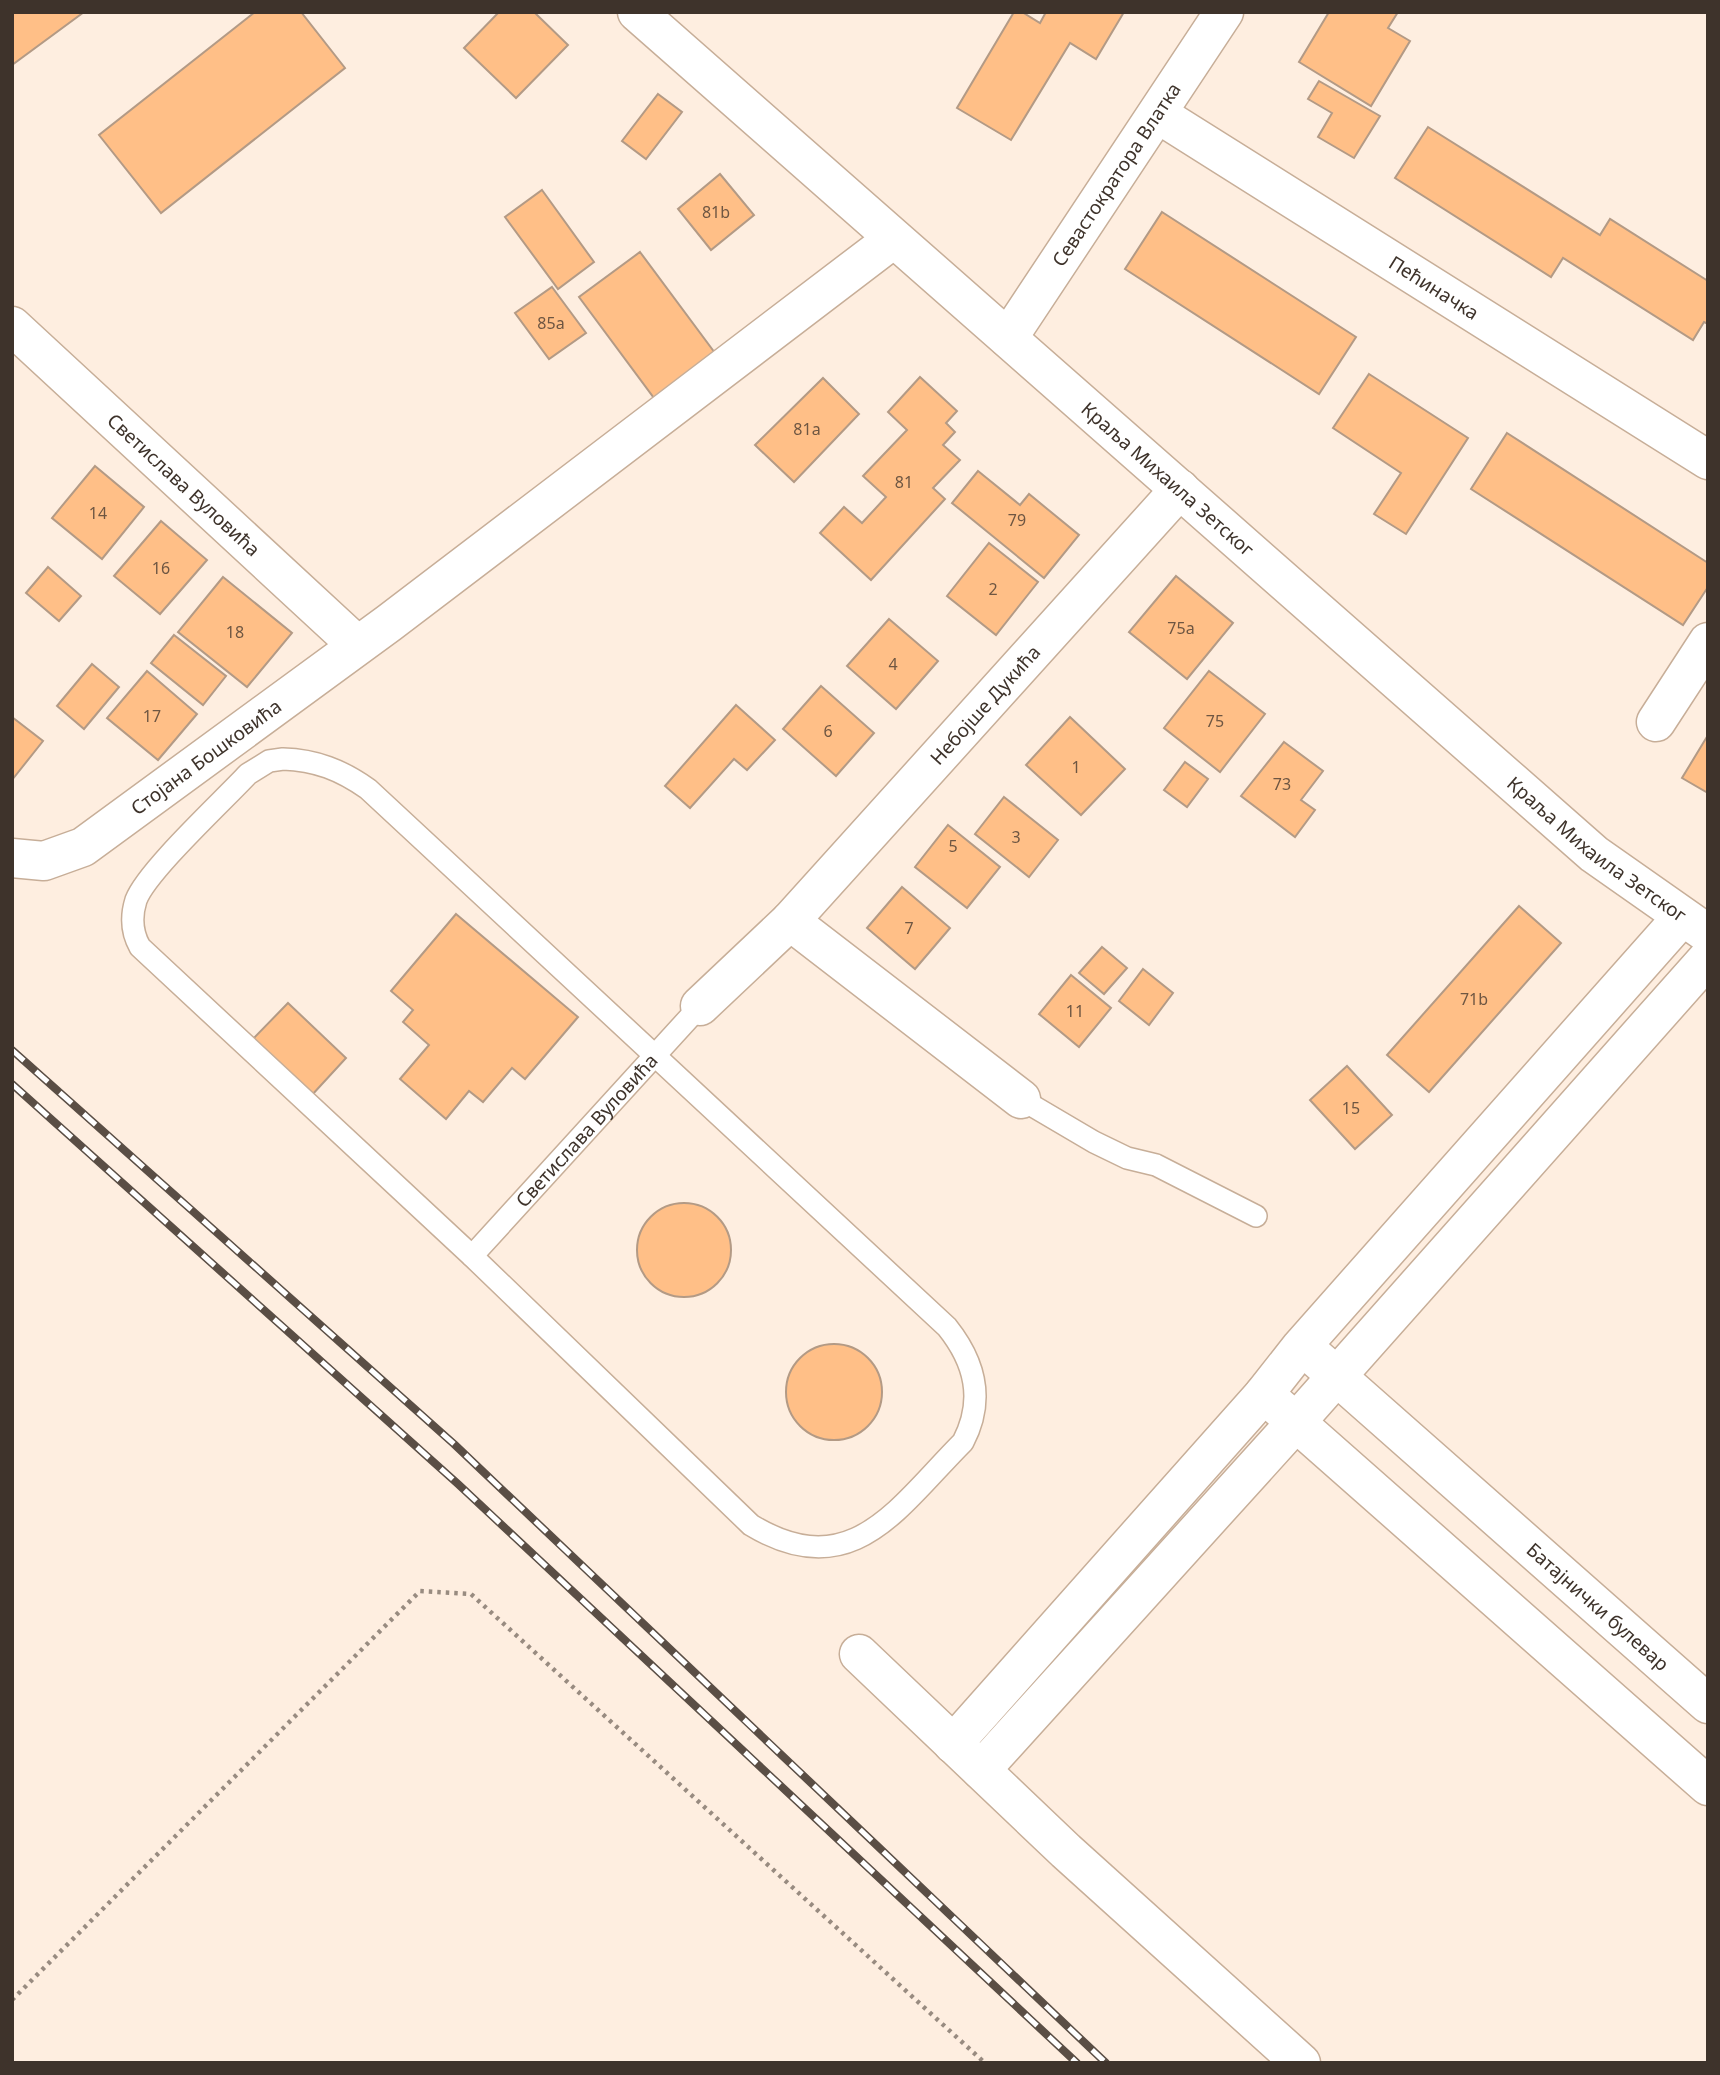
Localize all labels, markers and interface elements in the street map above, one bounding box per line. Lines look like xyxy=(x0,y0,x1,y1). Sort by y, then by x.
street label: Севастократора Влатка xyxy=(1046,78,1187,272)
house number: 81b xyxy=(702,201,730,223)
street label: Пећиначка xyxy=(1384,249,1484,326)
house number: 85a xyxy=(537,312,565,334)
street label: Краља Михаила Зетског xyxy=(1076,396,1260,562)
street label: Светислава Вуловића xyxy=(102,408,266,562)
house number: 81a xyxy=(793,418,821,440)
house number: 81 xyxy=(895,471,913,493)
house number: 14 xyxy=(89,502,107,524)
house number: 79 xyxy=(1008,509,1026,531)
house number: 16 xyxy=(152,557,170,579)
house number: 2 xyxy=(988,578,998,600)
house number: 75a xyxy=(1167,617,1195,639)
house number: 18 xyxy=(226,621,244,643)
street label: Небојше Дукића xyxy=(924,639,1046,770)
house number: 4 xyxy=(888,653,898,675)
street label: Стојана Бошковића xyxy=(125,693,287,821)
house number: 17 xyxy=(143,705,161,727)
house number: 75 xyxy=(1206,710,1224,732)
house number: 6 xyxy=(823,720,833,742)
house number: 1 xyxy=(1071,756,1081,778)
street label: Краља Михаила Зетског xyxy=(1502,770,1692,928)
house number: 73 xyxy=(1273,773,1291,795)
house number: 3 xyxy=(1011,826,1021,848)
house number: 5 xyxy=(948,835,958,857)
house number: 7 xyxy=(904,917,914,939)
house number: 71b xyxy=(1460,988,1488,1010)
house number: 11 xyxy=(1066,1000,1084,1022)
street label: Светислава Вуловића xyxy=(510,1048,663,1213)
house number: 15 xyxy=(1342,1097,1360,1119)
street label: Батајнички булевар xyxy=(1521,1537,1675,1677)

